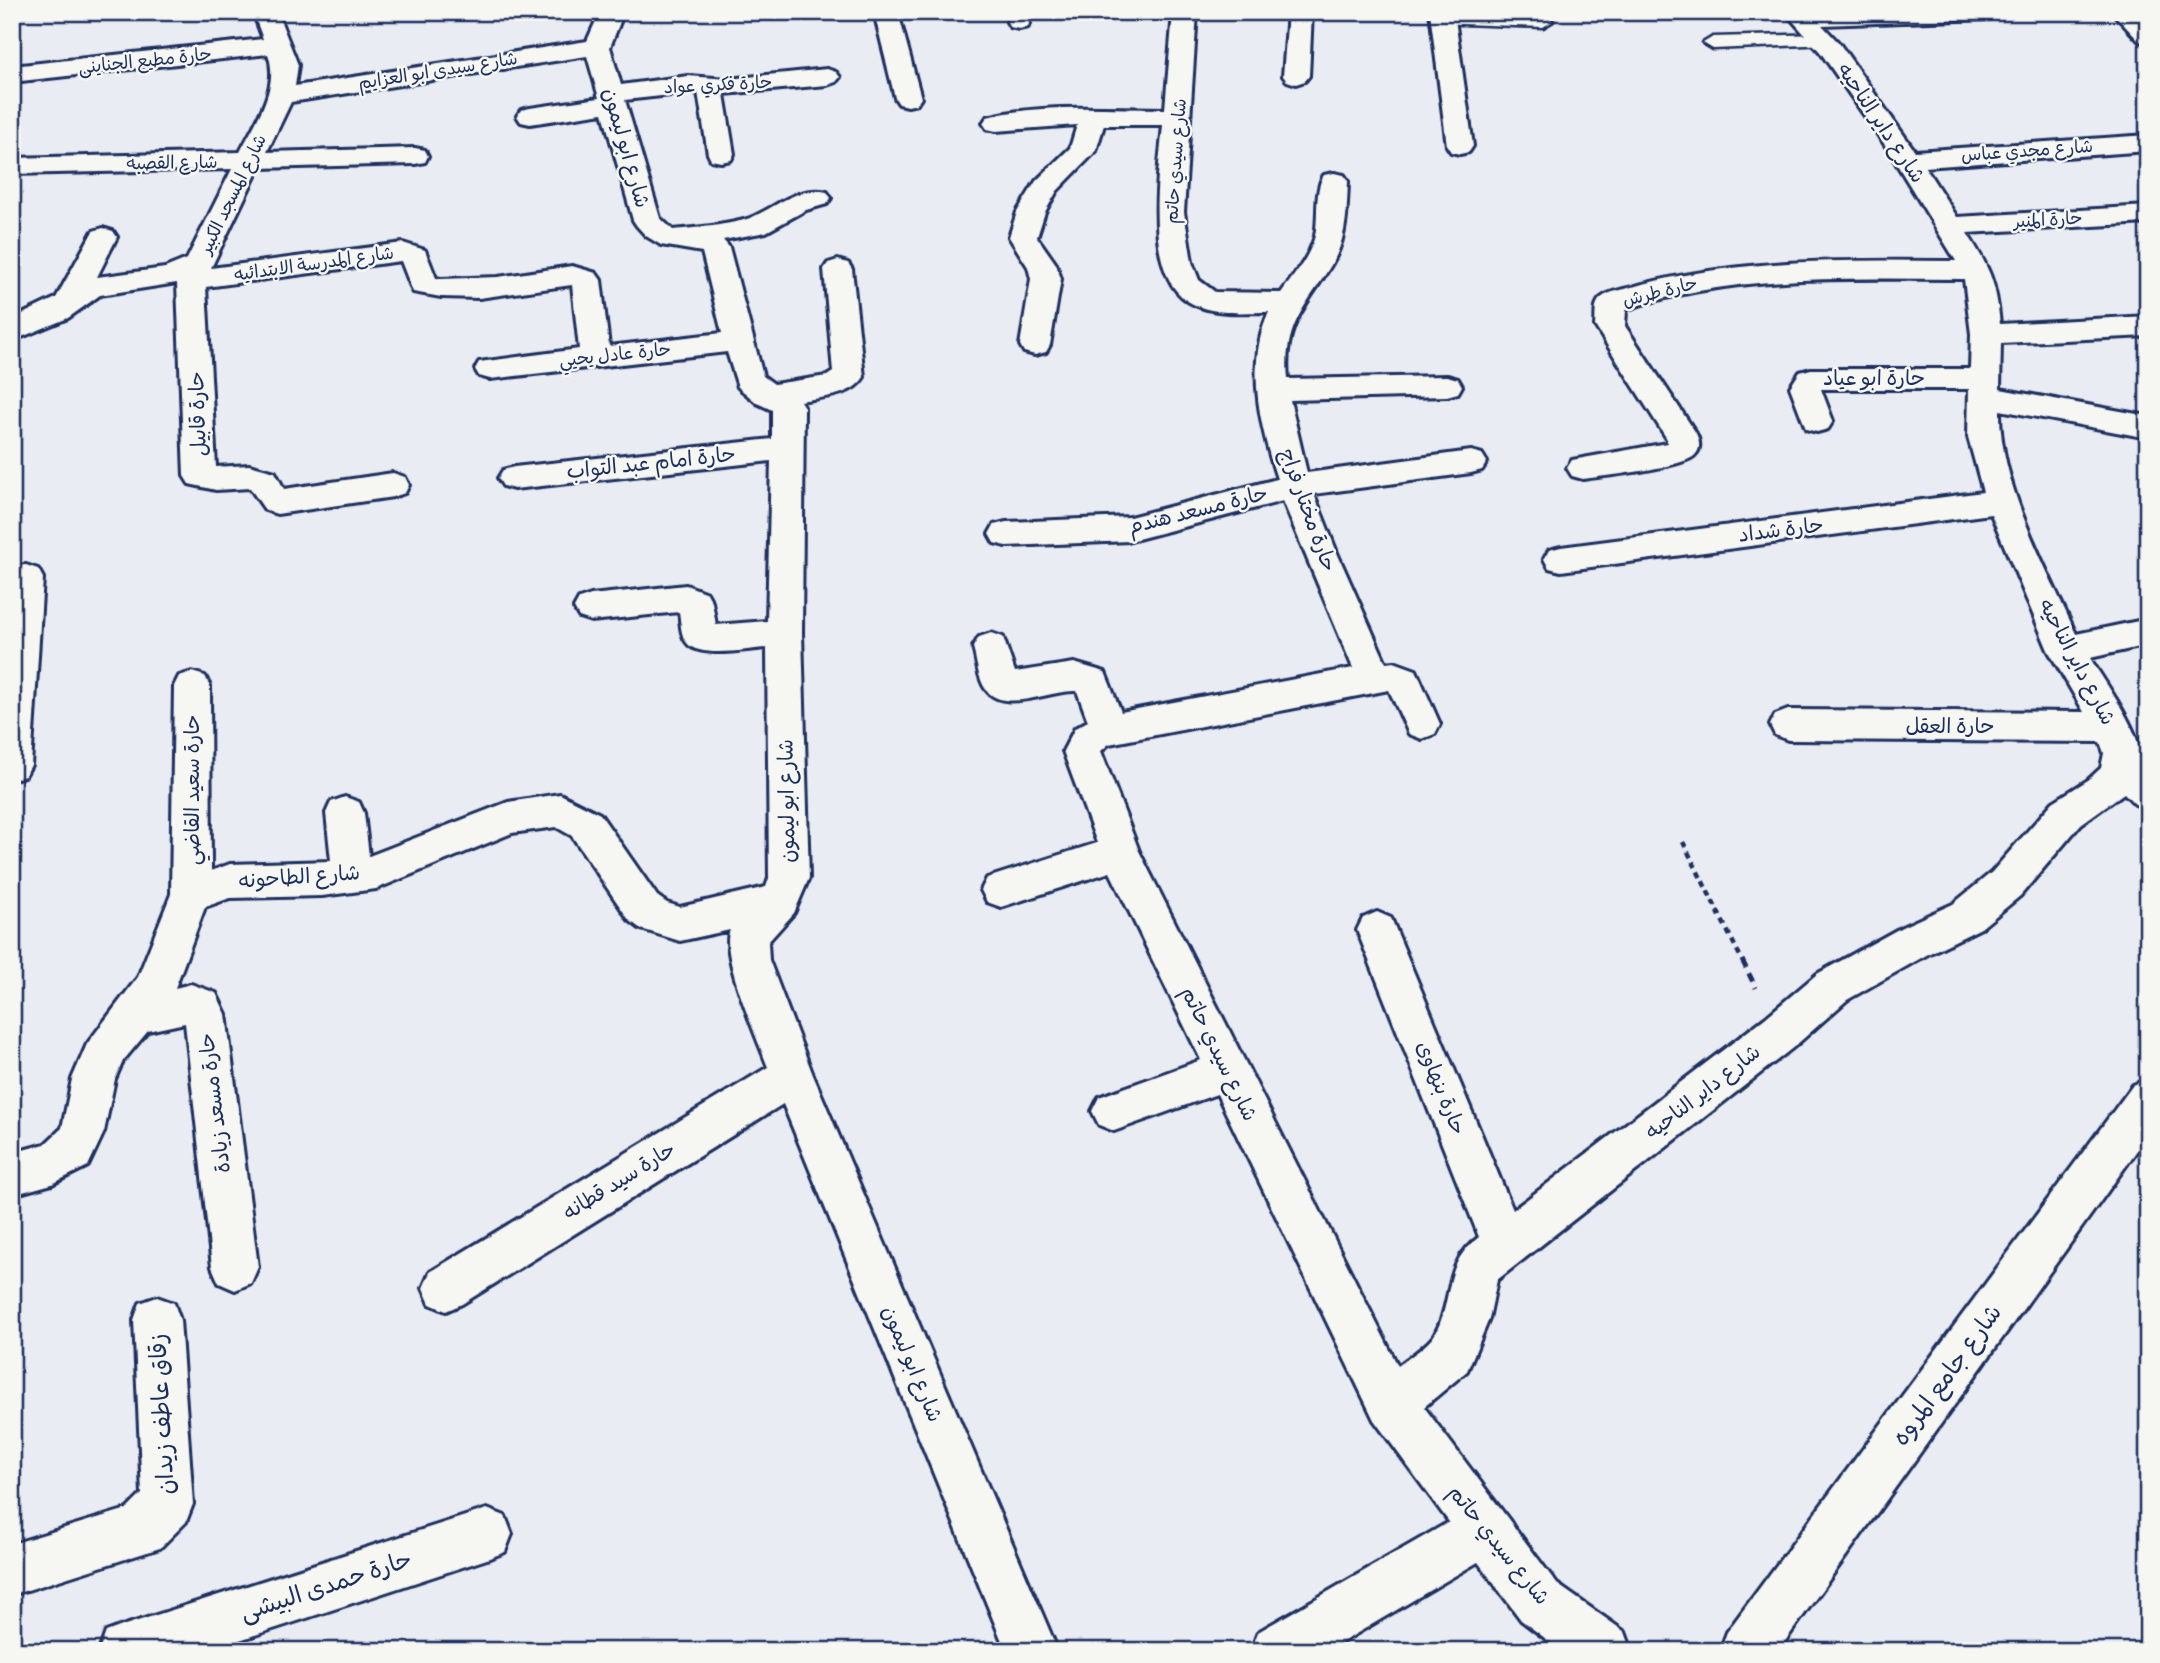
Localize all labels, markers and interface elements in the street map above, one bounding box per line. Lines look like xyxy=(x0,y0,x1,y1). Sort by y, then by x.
street label: حارة مطيع الجناينى xyxy=(77,43,213,80)
street label: شارع سيدى ابو العزايم xyxy=(357,47,520,97)
street label: شارع داير الناحيه xyxy=(1830,58,1931,189)
street label: حارة فكري عواد xyxy=(663,71,773,100)
street label: شارع ابو ليمون xyxy=(595,85,656,211)
street label: شارع سيدي حاتم xyxy=(1160,98,1194,225)
street label: شارع المسجد الكبير xyxy=(193,130,272,259)
street label: شارع مجدي عباس xyxy=(1960,135,2094,168)
street label: شارع القصبه xyxy=(126,151,218,175)
street label: حارة المنير xyxy=(2011,207,2083,233)
street label: شارع المدرسة الابتدائيه xyxy=(233,241,395,287)
street label: حارة طرش xyxy=(1620,272,1700,312)
street label: حارة عادل يحيي xyxy=(558,338,673,376)
street label: حارة ابو عياد xyxy=(1823,365,1925,392)
street label: حارة قابيل xyxy=(183,371,213,457)
street label: حارة امام عبد التواب xyxy=(565,441,737,487)
street label: حارة مختار فراج xyxy=(1273,445,1343,575)
street label: حارة مسعد هندم xyxy=(1125,480,1271,542)
street label: حارة شداد xyxy=(1737,511,1825,549)
street label: شارع داير الناحيه xyxy=(2031,594,2122,730)
street label: حارة العقل xyxy=(1905,713,1995,740)
street label: حارة سعيد القاضي xyxy=(179,715,211,865)
street label: شارع ابو ليمون xyxy=(772,739,803,863)
street label: شارع الطاحونه xyxy=(237,859,361,896)
street label: شارع سيدي حاتم xyxy=(1173,982,1263,1127)
street label: حارة مسعد زيادة xyxy=(193,1031,237,1175)
street label: حارة بنهاوى xyxy=(1410,1037,1472,1139)
street label: شارع داير الناحيه xyxy=(1640,1038,1767,1146)
street label: حارة سيد قطانه xyxy=(557,1136,681,1226)
street label: شارع جامع المروه xyxy=(1886,1299,2010,1452)
street label: شارع ابو ليمون xyxy=(874,1302,949,1427)
street label: زقاق عاطف زيدان xyxy=(143,1333,181,1495)
street label: شارع سيدي حاتم xyxy=(1441,1480,1556,1612)
street label: حارة حمدى البيشى xyxy=(236,1545,416,1627)

